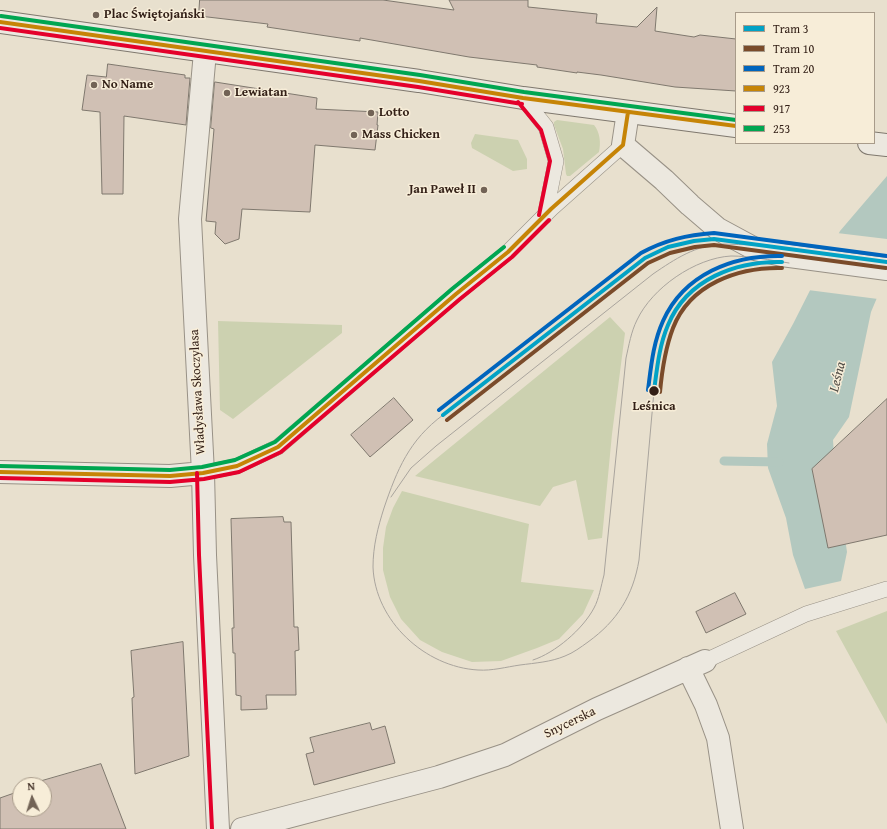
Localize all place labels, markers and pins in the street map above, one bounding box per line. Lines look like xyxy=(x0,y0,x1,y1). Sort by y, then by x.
place label: Plac Świętojański xyxy=(104,7,205,23)
marker: Plac Świętojański xyxy=(91,10,101,20)
place label: No Name xyxy=(102,77,153,93)
marker: No Name xyxy=(89,80,99,90)
place label: Lewiatan xyxy=(235,85,287,101)
marker: Lewiatan xyxy=(222,88,232,98)
place label: Lotto xyxy=(379,105,409,121)
marker: Lotto xyxy=(366,108,376,118)
place label: Mass Chicken xyxy=(362,127,440,143)
marker: Mass Chicken xyxy=(349,130,359,140)
place label: Jan Paweł II xyxy=(409,182,476,198)
marker: Jan Paweł II xyxy=(479,185,489,195)
marker: Leśnica xyxy=(647,384,661,398)
place label: Leśnica xyxy=(632,399,676,415)

